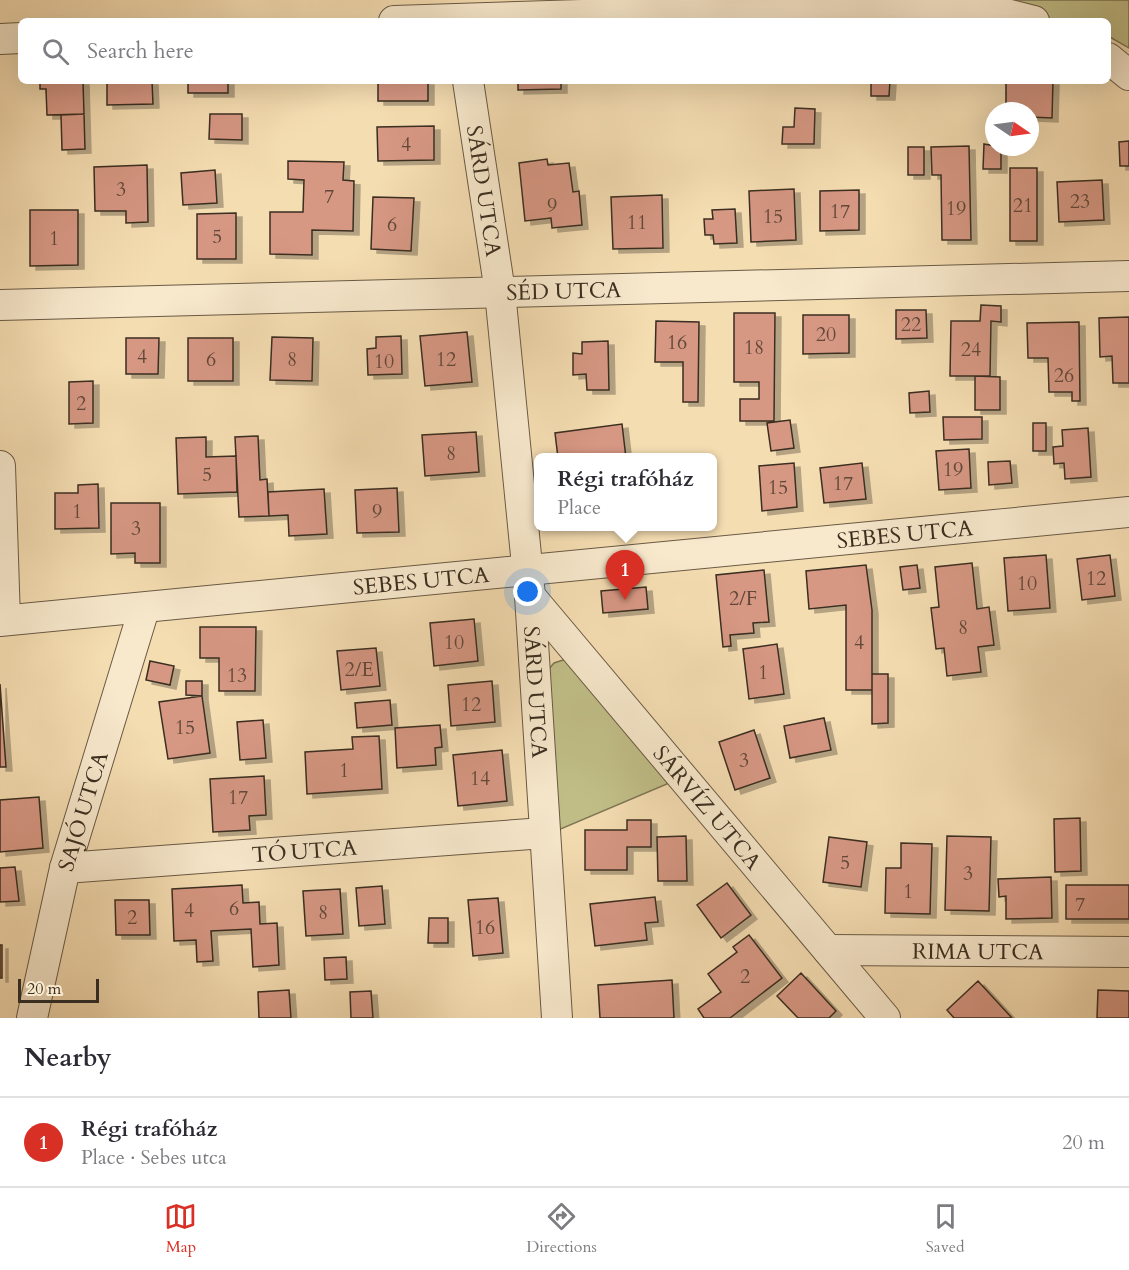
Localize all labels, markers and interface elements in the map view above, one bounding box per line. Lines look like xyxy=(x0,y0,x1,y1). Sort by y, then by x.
search box xyxy=(18,18,1111,84)
icon: search xyxy=(39,35,72,68)
text: Search here xyxy=(87,36,194,66)
north arrow xyxy=(985,102,1039,156)
street label: SÁRD UTCA xyxy=(459,123,508,259)
house number: 4 xyxy=(401,131,411,158)
house number: 3 xyxy=(116,176,126,203)
house number: 7 xyxy=(324,183,334,210)
house number: 23 xyxy=(1070,188,1090,215)
house number: 9 xyxy=(547,192,557,219)
house number: 21 xyxy=(1013,192,1033,219)
house number: 19 xyxy=(946,195,966,222)
house number: 17 xyxy=(830,198,850,225)
house number: 15 xyxy=(763,203,783,230)
house number: 11 xyxy=(627,209,647,236)
house number: 6 xyxy=(387,211,397,238)
house number: 5 xyxy=(212,223,222,250)
house number: 1 xyxy=(49,225,59,252)
street label: SÉD UTCA xyxy=(506,275,622,308)
house number: 22 xyxy=(901,311,921,338)
house number: 20 xyxy=(816,321,836,348)
house number: 16 xyxy=(667,329,687,356)
house number: 18 xyxy=(744,334,764,361)
house number: 24 xyxy=(961,336,981,363)
house number: 4 xyxy=(137,343,147,370)
house number: 6 xyxy=(206,346,216,373)
house number: 8 xyxy=(287,346,297,373)
house number: 12 xyxy=(436,346,456,373)
house number: 10 xyxy=(374,348,394,375)
house number: 26 xyxy=(1054,362,1074,389)
house number: 2 xyxy=(76,390,86,417)
house number: 8 xyxy=(446,440,456,467)
popup xyxy=(534,453,717,531)
house number: 19 xyxy=(943,456,963,483)
house number: 5 xyxy=(202,461,212,488)
text: Régi trafóház xyxy=(557,464,694,494)
house number: 17 xyxy=(833,470,853,497)
house number: 15 xyxy=(768,474,788,501)
text: Place xyxy=(557,494,601,521)
house number: 1 xyxy=(72,498,82,525)
house number: 9 xyxy=(372,498,382,525)
street label: SEBES UTCA xyxy=(835,513,975,556)
house number: 3 xyxy=(131,515,141,542)
pin: 1 xyxy=(606,550,644,600)
street label: SEBES UTCA xyxy=(352,560,491,603)
house number: 12 xyxy=(1086,565,1106,592)
house number: 10 xyxy=(1017,570,1037,597)
your location xyxy=(513,577,542,606)
house number: 2/F xyxy=(729,585,757,612)
house number: 8 xyxy=(958,614,968,641)
street label: SÁRD UTCA xyxy=(516,625,554,759)
house number: 10 xyxy=(444,629,464,656)
house number: 4 xyxy=(854,629,864,656)
house number: 2/E xyxy=(344,656,374,683)
house number: 1 xyxy=(758,659,768,686)
house number: 13 xyxy=(227,662,247,689)
house number: 12 xyxy=(461,691,481,718)
house number: 15 xyxy=(175,714,195,741)
street label: SÁRVÍZ UTCA xyxy=(646,739,768,877)
house number: 3 xyxy=(739,747,749,774)
street label: SAJÓ UTCA xyxy=(51,748,116,875)
house number: 1 xyxy=(339,757,349,784)
house number: 14 xyxy=(470,765,490,792)
house number: 17 xyxy=(228,784,248,811)
street label: TÓ UTCA xyxy=(251,833,359,870)
house number: 5 xyxy=(840,849,850,876)
house number: 3 xyxy=(963,860,973,887)
house number: 1 xyxy=(903,878,913,905)
house number: 7 xyxy=(1075,891,1085,918)
house number: 6 xyxy=(229,895,239,922)
house number: 4 xyxy=(184,897,194,924)
house number: 8 xyxy=(318,899,328,926)
house number: 2 xyxy=(127,904,137,931)
house number: 16 xyxy=(475,914,495,941)
street label: RIMA UTCA xyxy=(912,937,1044,967)
house number: 2 xyxy=(740,963,750,990)
scale bar xyxy=(18,976,99,1004)
text: 20 m xyxy=(27,978,61,1000)
text: Nearby xyxy=(24,1040,112,1075)
text: Régi trafóház xyxy=(81,1114,217,1144)
text: 1 xyxy=(38,1129,49,1156)
text: 20 m xyxy=(1062,1129,1105,1156)
text: Place · Sebes utca xyxy=(81,1144,227,1171)
tab: Map xyxy=(164,1200,197,1258)
tab: Directions xyxy=(526,1200,597,1258)
tab: Saved xyxy=(926,1200,965,1258)

